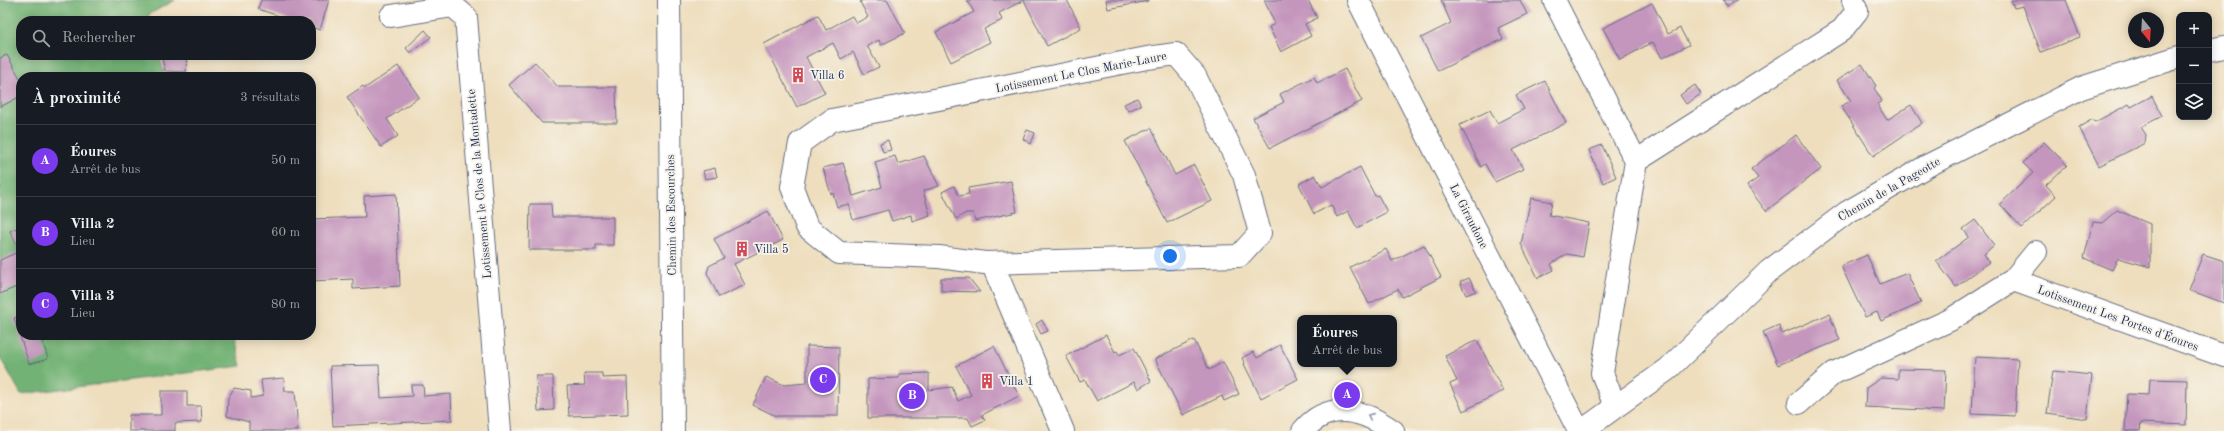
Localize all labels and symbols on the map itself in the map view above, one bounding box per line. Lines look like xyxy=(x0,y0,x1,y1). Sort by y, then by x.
north arrow xyxy=(2128,12,2164,48)
street label: Lotissement Le Clos Marie-Laure xyxy=(995,50,1168,95)
building icon: Villa 6 xyxy=(789,66,807,84)
place label: Villa 6 xyxy=(810,70,845,82)
street label: Lotissement le Clos de la Montadette xyxy=(466,88,494,279)
street label: Chemin des Escourches xyxy=(665,154,679,276)
street label: Chemin de la Pageotte xyxy=(1836,155,1943,224)
street label: La Giraudone xyxy=(1447,182,1490,251)
building icon: Villa 5 xyxy=(733,240,751,258)
place label: Villa 5 xyxy=(754,243,789,256)
your location xyxy=(1160,246,1180,266)
street label: Lotissement Les Portes d'Éoures xyxy=(2035,281,2201,354)
pin: C xyxy=(810,365,836,395)
building icon: Villa 1 xyxy=(978,372,996,390)
place label: Villa 1 xyxy=(999,376,1034,388)
pin: A xyxy=(1334,380,1360,410)
pin: B xyxy=(899,381,925,411)
one-way arrow xyxy=(1367,413,1374,421)

